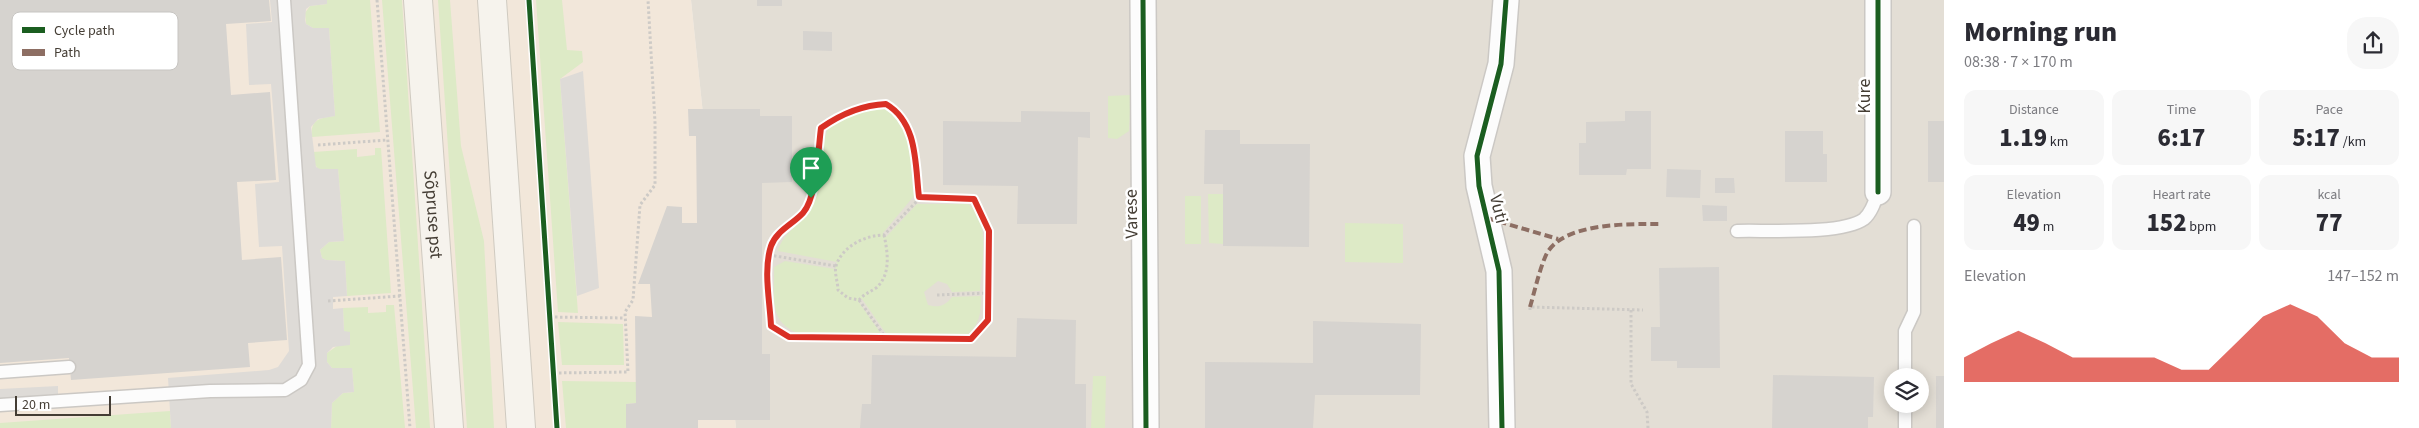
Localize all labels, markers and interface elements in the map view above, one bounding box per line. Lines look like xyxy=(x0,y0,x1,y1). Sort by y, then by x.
legend xyxy=(12,12,178,70)
text: Morning run xyxy=(1964,12,2117,52)
button: share xyxy=(2347,17,2399,69)
text: Cycle path xyxy=(54,21,115,41)
text: Path xyxy=(54,43,81,63)
text: 08:38 · 7 × 170 m xyxy=(1964,51,2073,73)
street label: Kure xyxy=(1852,78,1877,113)
text: Distance xyxy=(2009,100,2059,120)
text: Time xyxy=(2167,100,2196,120)
text: Pace xyxy=(2315,100,2343,120)
text: 1.19 xyxy=(1999,120,2047,156)
text: 6:17 xyxy=(2158,120,2205,156)
text: 5:17 xyxy=(2292,120,2340,156)
text: km xyxy=(2047,132,2068,152)
text: /km xyxy=(2340,132,2366,152)
pin xyxy=(790,147,832,198)
icon: arrive xyxy=(797,154,825,182)
street label: Sõpruse pst xyxy=(417,169,449,260)
text: Elevation xyxy=(2007,185,2061,205)
text: Heart rate xyxy=(2152,185,2211,205)
text: kcal xyxy=(2317,185,2341,205)
street label: Varese xyxy=(1119,189,1144,239)
street label: Vuti xyxy=(1483,192,1514,226)
text: 49 xyxy=(2013,205,2040,241)
text: 152 xyxy=(2147,205,2187,241)
text: 77 xyxy=(2316,205,2343,241)
text: m xyxy=(2040,217,2054,237)
text: bpm xyxy=(2187,217,2216,237)
text: Elevation xyxy=(1964,265,2026,287)
text: 147–152 m xyxy=(2327,265,2399,287)
map controls xyxy=(1884,368,1929,413)
button: layers xyxy=(1884,368,1929,413)
scale bar xyxy=(15,393,111,416)
text: 20 m xyxy=(22,395,50,415)

